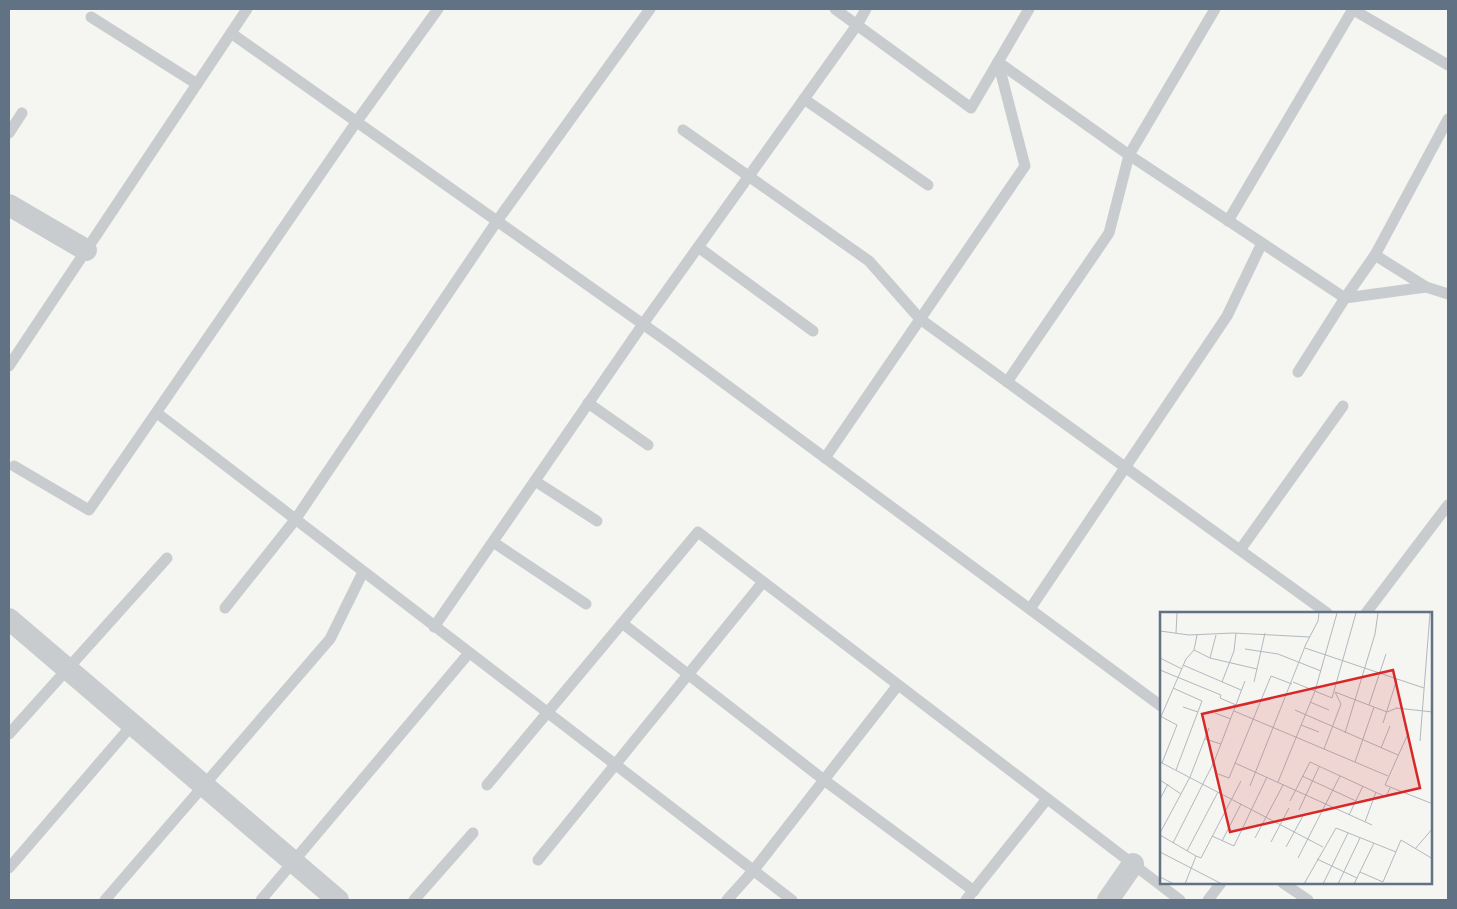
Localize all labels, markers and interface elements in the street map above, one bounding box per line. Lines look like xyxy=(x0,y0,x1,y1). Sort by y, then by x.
inset map xyxy=(1160,612,1432,884)

